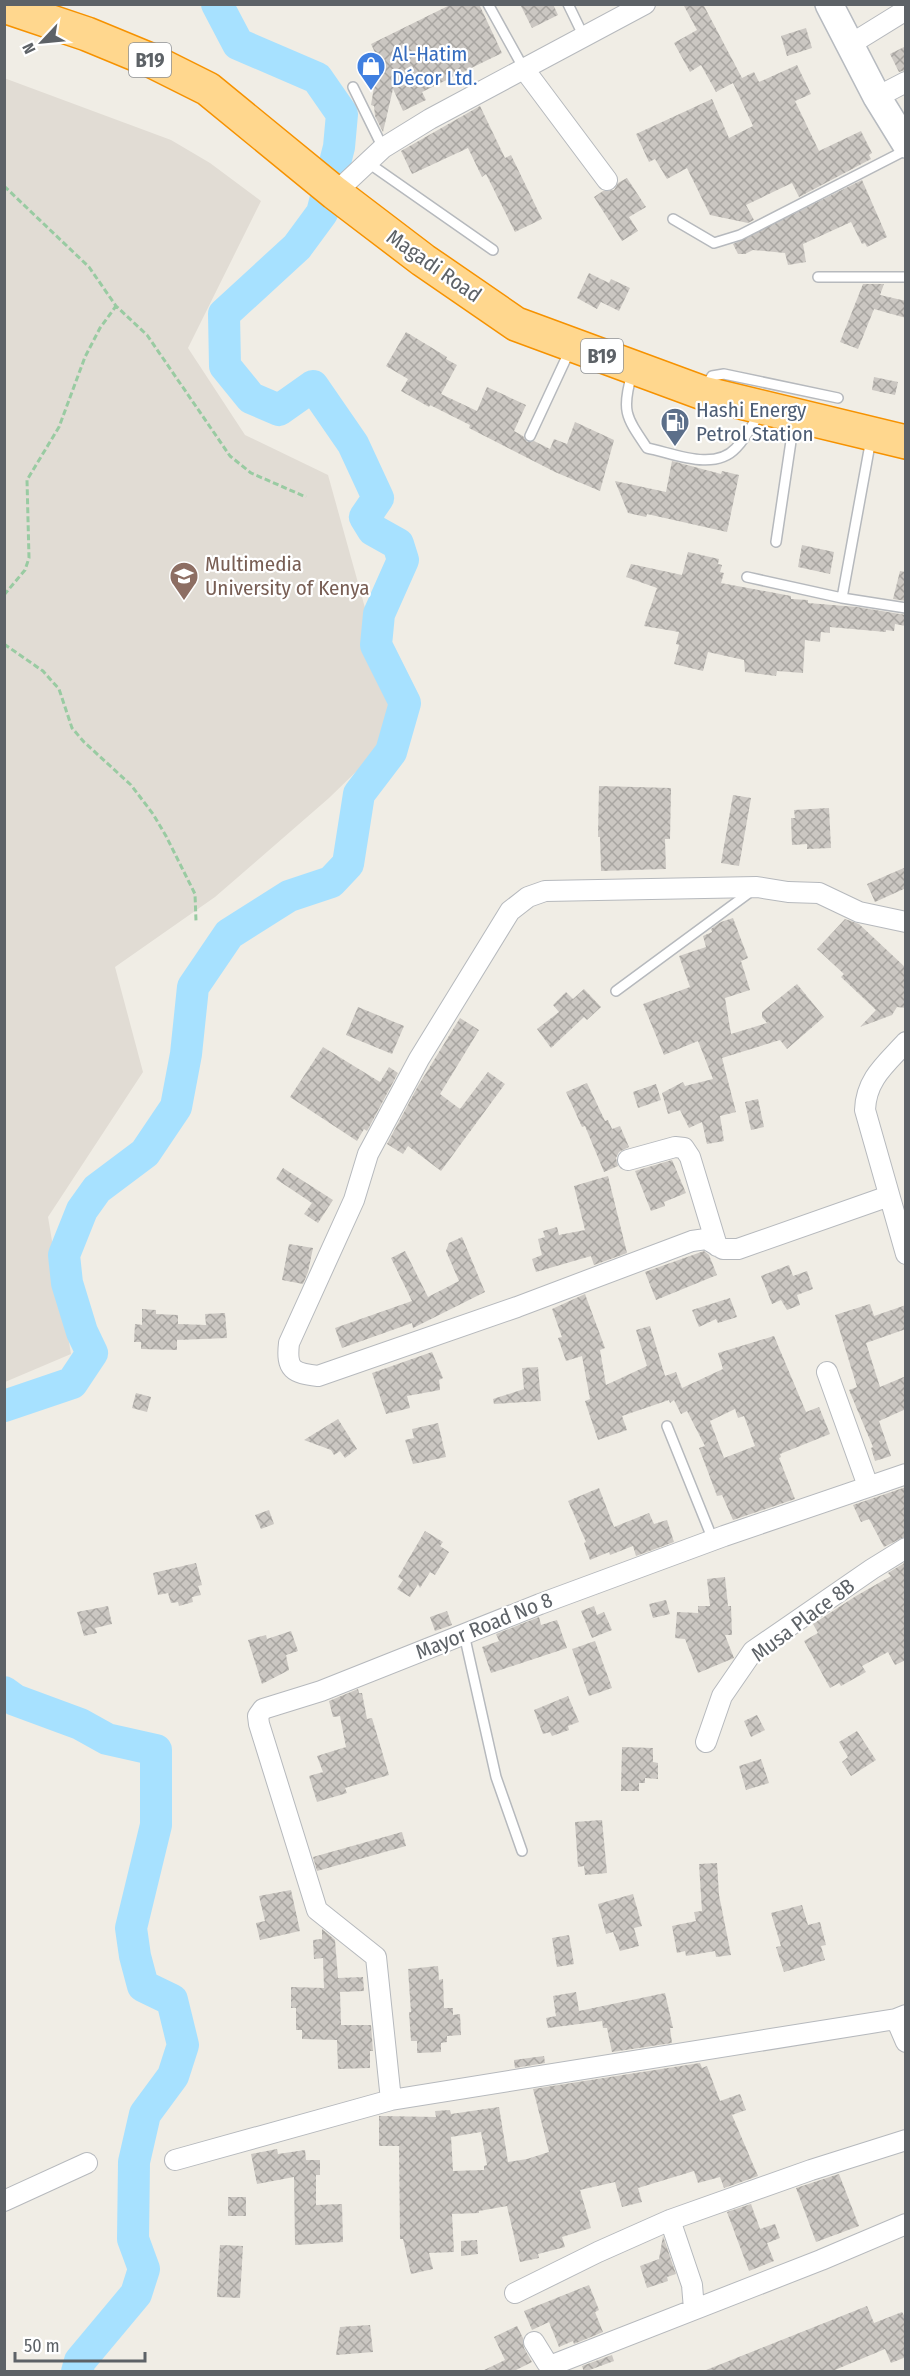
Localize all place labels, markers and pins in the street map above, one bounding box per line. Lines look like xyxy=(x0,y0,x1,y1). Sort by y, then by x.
place label: Al-Hatim Décor Ltd. xyxy=(392,41,478,91)
shop icon: Al-Hatim Décor Ltd. xyxy=(355,50,387,92)
place label: Hashi Energy Petrol Station xyxy=(696,397,814,447)
fuel station icon: Hashi Energy Petrol Station xyxy=(659,406,691,448)
place label: Multimedia University of Kenya xyxy=(205,551,370,601)
school or university icon: Multimedia University of Kenya xyxy=(168,560,200,602)

